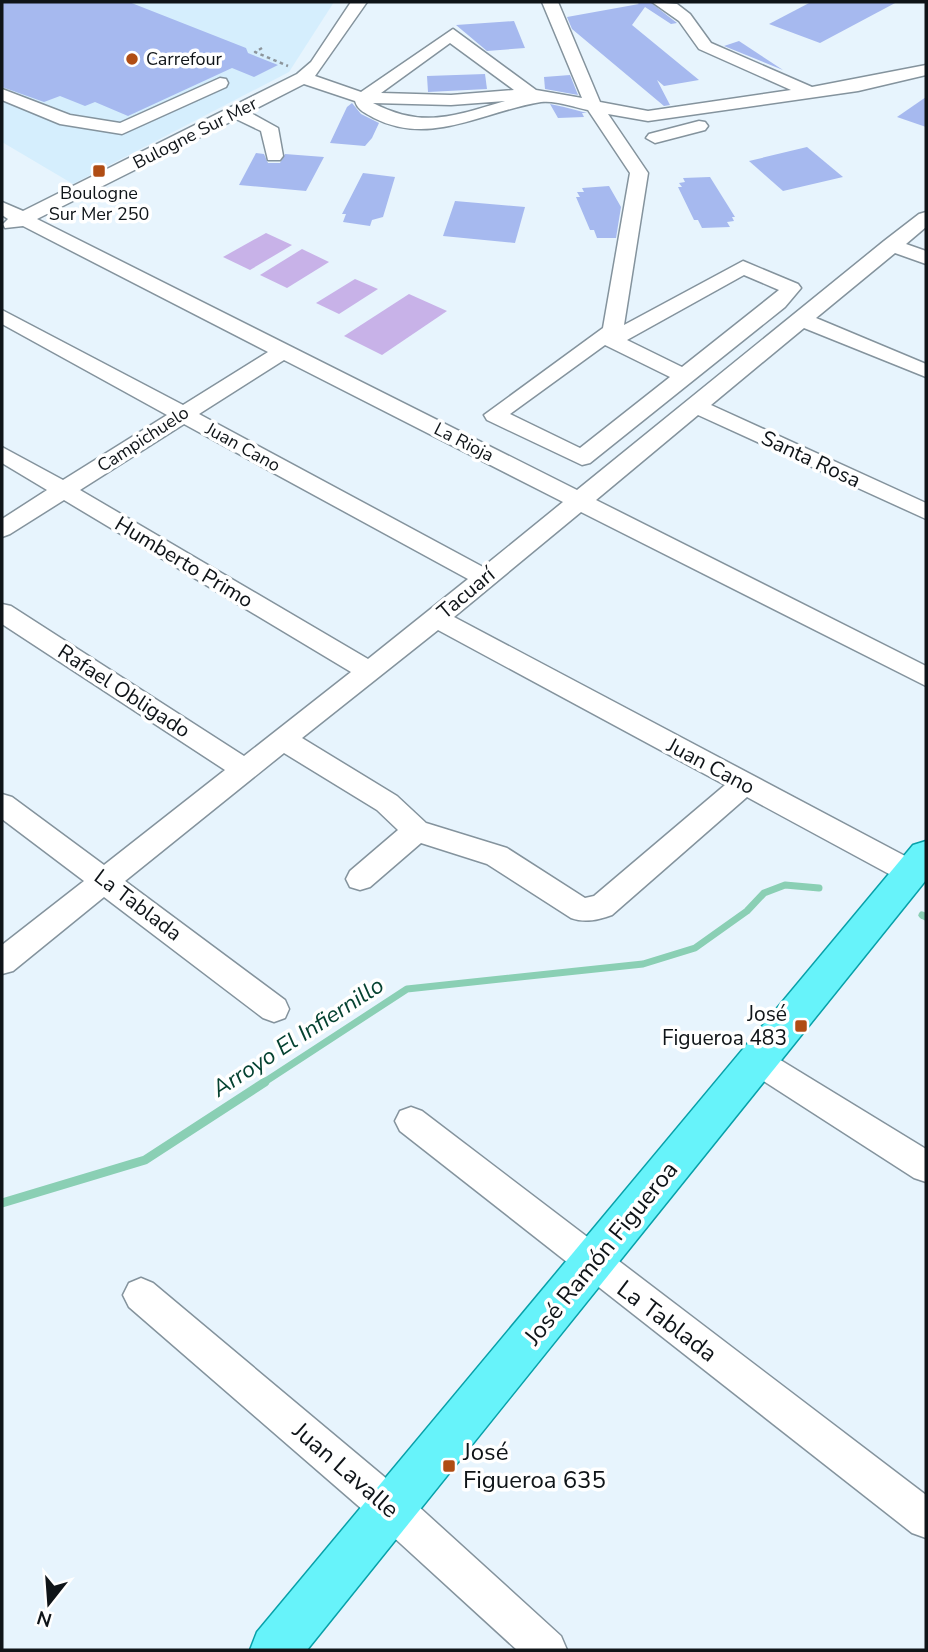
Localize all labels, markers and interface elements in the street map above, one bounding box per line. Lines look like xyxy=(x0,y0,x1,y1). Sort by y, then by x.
place label: Carrefour xyxy=(146,47,223,71)
marker: Carrefour xyxy=(124,51,140,67)
street label: Bulogne Sur Mer xyxy=(129,91,262,175)
marker: Boulogne Sur Mer 250 xyxy=(91,163,107,179)
place label: Boulogne Sur Mer 250 xyxy=(49,181,149,226)
street label: Campichuelo xyxy=(92,400,194,478)
street label: Juan Cano xyxy=(200,416,285,477)
street label: La Rioja xyxy=(430,417,498,467)
street label: Santa Rosa xyxy=(757,424,865,494)
street label: Humberto Primo xyxy=(110,510,258,614)
street label: Tacuarí xyxy=(431,560,502,625)
street label: Rafael Obligado xyxy=(52,638,196,744)
street label: Juan Cano xyxy=(661,731,760,801)
street label: La Tablada xyxy=(88,863,188,947)
water label: Arroyo El Infiernillo xyxy=(205,970,390,1105)
place label: José Figueroa 483 xyxy=(662,1000,787,1052)
marker: José Figueroa 483 xyxy=(793,1018,809,1034)
street label: José Ramón Figueroa xyxy=(516,1155,685,1352)
street label: La Tablada xyxy=(610,1273,724,1369)
street label: Juan Lavalle xyxy=(285,1414,406,1525)
place label: José Figueroa 635 xyxy=(462,1436,606,1496)
marker: José Figueroa 635 xyxy=(441,1458,457,1474)
north arrow xyxy=(14,1568,84,1638)
text: N xyxy=(34,1604,55,1633)

